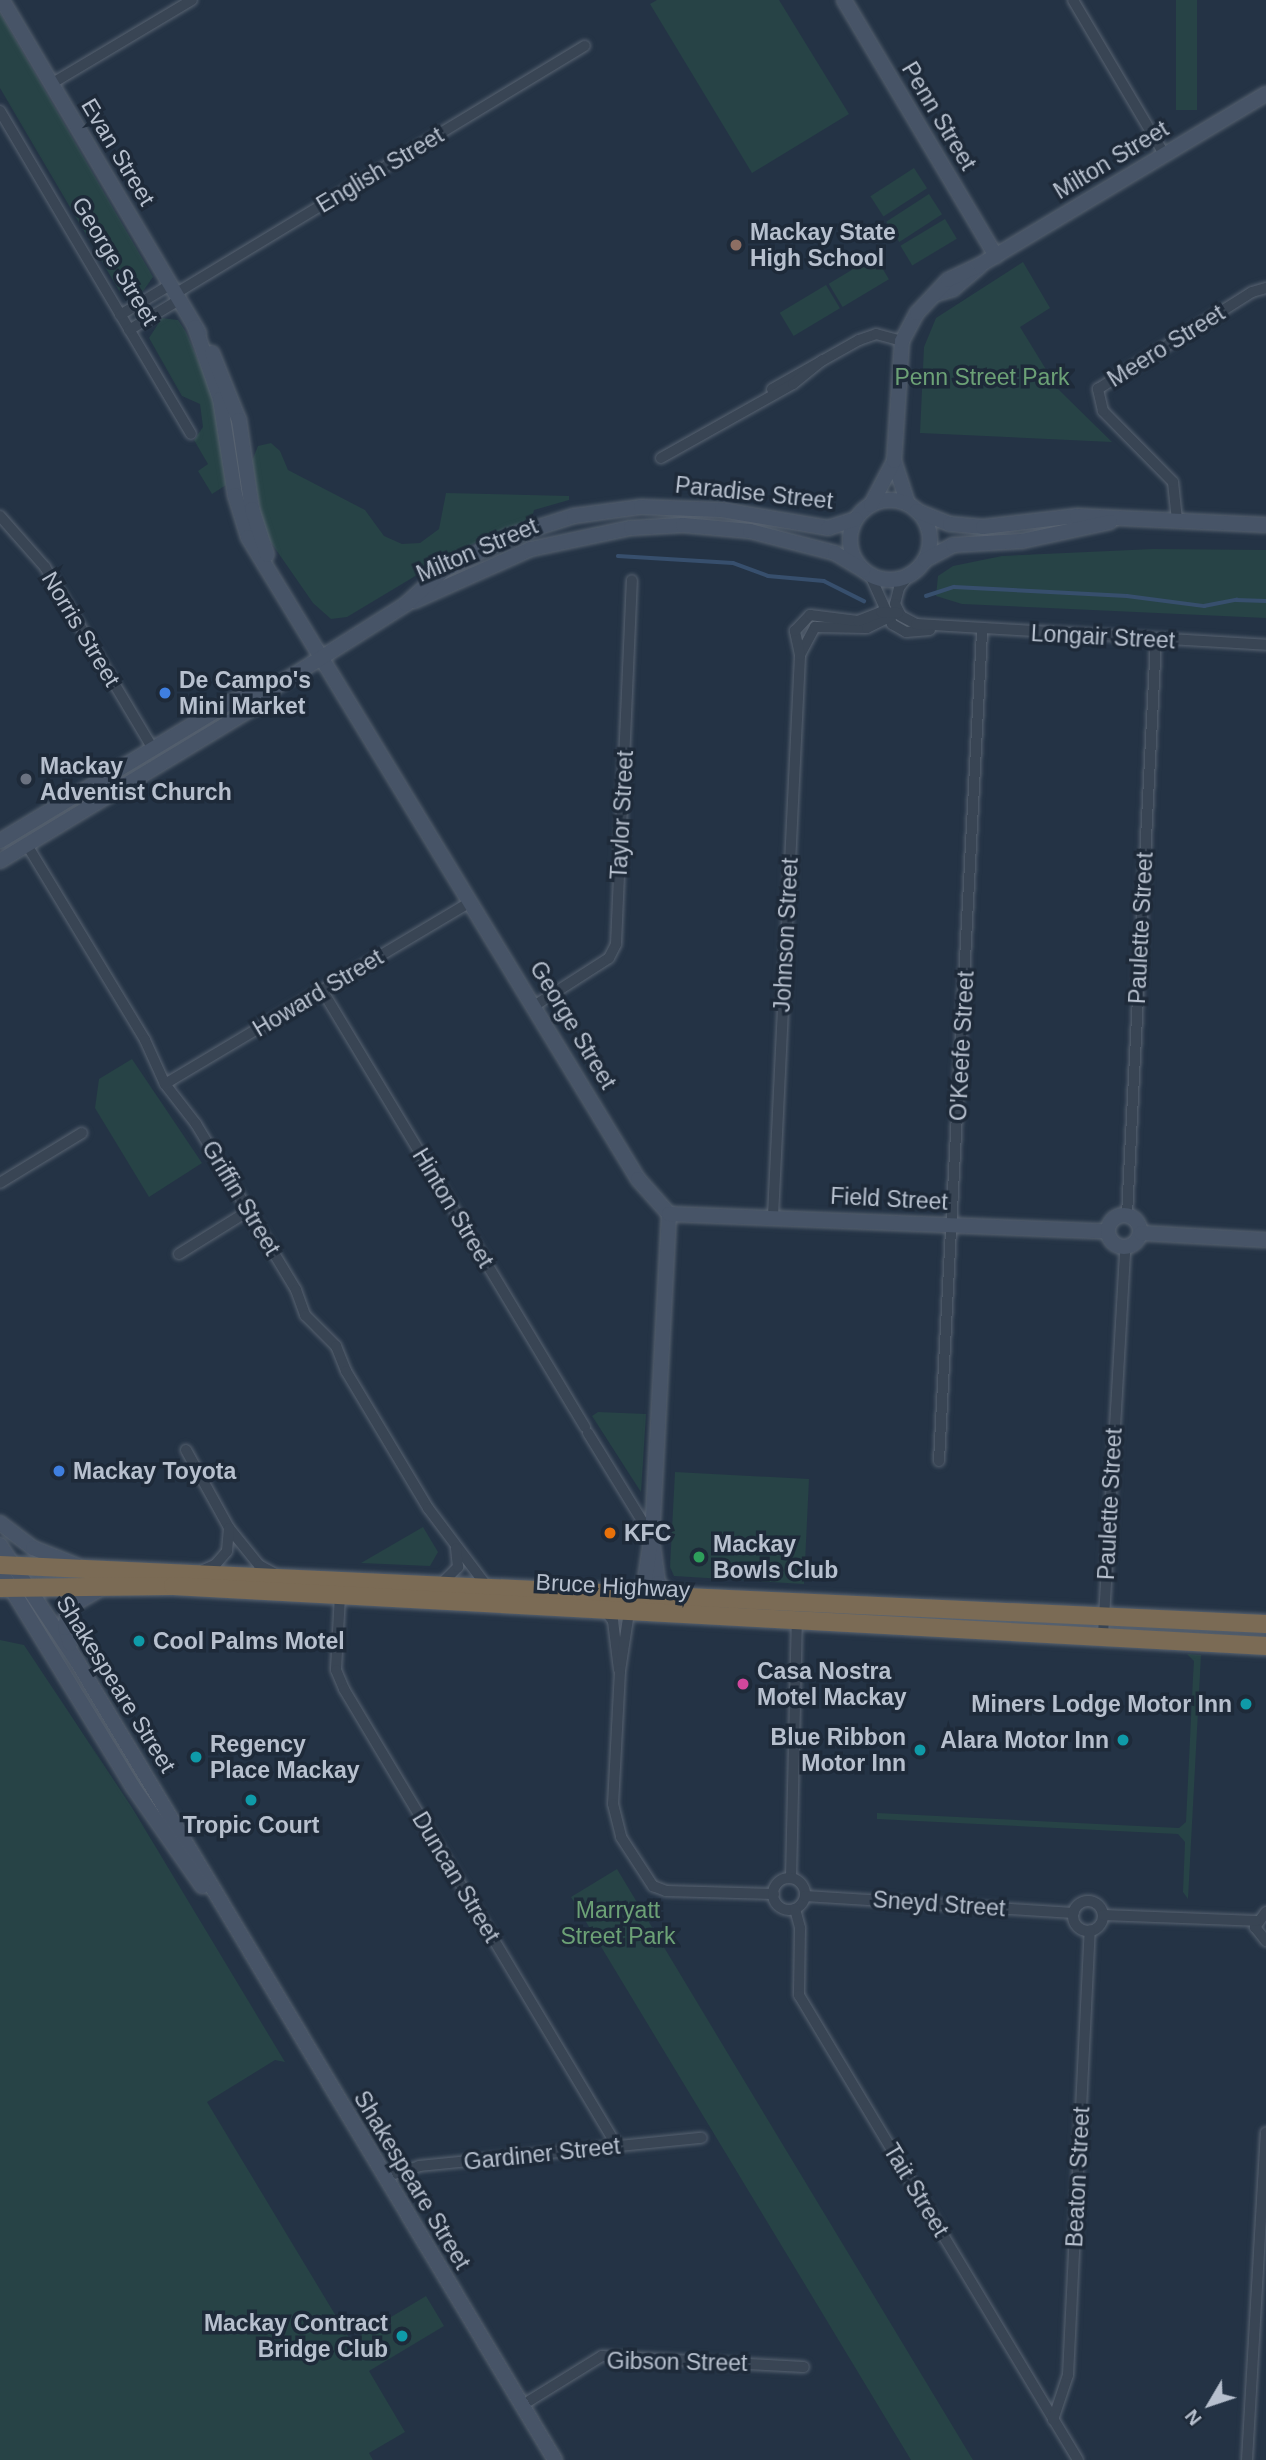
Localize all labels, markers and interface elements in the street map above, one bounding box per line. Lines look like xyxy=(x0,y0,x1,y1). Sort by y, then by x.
street label: Penn Street xyxy=(896,57,982,175)
street label: Evan Street xyxy=(75,93,161,211)
street label: Milton Street xyxy=(1049,115,1173,205)
street label: English Street xyxy=(312,121,448,219)
street label: George Street xyxy=(66,192,164,330)
place label: Mackay State High School xyxy=(750,218,896,272)
marker: Mackay State High School xyxy=(728,237,744,253)
street label: Meero Street xyxy=(1102,299,1230,393)
park label: Penn Street Park xyxy=(894,363,1070,391)
street label: Paradise Street xyxy=(674,471,834,515)
street label: Milton Street xyxy=(412,512,542,588)
street label: Norris Street xyxy=(36,567,126,691)
street label: Longair Street xyxy=(1030,619,1176,655)
place label: De Campo's Mini Market xyxy=(179,666,311,720)
marker: De Campo's Mini Market xyxy=(157,685,173,701)
street label: Taylor Street xyxy=(605,750,639,880)
place label: Mackay Adventist Church xyxy=(40,752,232,806)
marker: Mackay Adventist Church xyxy=(18,771,34,787)
street label: Paulette Street xyxy=(1123,851,1159,1005)
street label: Johnson Street xyxy=(768,857,804,1013)
street label: Howard Street xyxy=(248,943,388,1043)
street label: George Street xyxy=(524,956,622,1094)
street label: O'Keefe Street xyxy=(944,970,980,1122)
street label: Griffin Street xyxy=(196,1136,286,1260)
street label: Hinton Street xyxy=(407,1143,499,1273)
street label: Field Street xyxy=(830,1182,948,1216)
street label: Paulette Street xyxy=(1092,1427,1128,1581)
place label: Mackay Toyota xyxy=(73,1457,236,1485)
marker: Mackay Toyota xyxy=(51,1463,67,1479)
place label: KFC xyxy=(624,1519,671,1547)
marker: KFC xyxy=(602,1525,618,1541)
place label: Mackay Bowls Club xyxy=(713,1530,838,1584)
marker: Mackay Bowls Club xyxy=(691,1549,707,1565)
street label: Bruce Highway xyxy=(535,1568,691,1604)
street label: Shakespeare Street xyxy=(50,1590,182,1778)
place label: Cool Palms Motel xyxy=(153,1627,345,1655)
marker: Cool Palms Motel xyxy=(131,1633,147,1649)
place label: Casa Nostra Motel Mackay xyxy=(757,1657,907,1711)
marker: Casa Nostra Motel Mackay xyxy=(735,1676,751,1692)
place label: Miners Lodge Motor Inn xyxy=(971,1690,1232,1718)
marker: Miners Lodge Motor Inn xyxy=(1238,1696,1254,1712)
place label: Blue Ribbon Motor Inn xyxy=(771,1723,906,1777)
place label: Alara Motor Inn xyxy=(940,1726,1109,1754)
place label: Regency Place Mackay xyxy=(210,1730,360,1784)
marker: Alara Motor Inn xyxy=(1115,1732,1131,1748)
marker: Blue Ribbon Motor Inn xyxy=(912,1742,928,1758)
marker: Regency Place Mackay xyxy=(188,1749,204,1765)
marker: Tropic Court xyxy=(243,1792,259,1808)
street label: Duncan Street xyxy=(406,1807,506,1947)
place label: Tropic Court xyxy=(183,1811,319,1839)
street label: Sneyd Street xyxy=(872,1886,1006,1922)
park label: Marryatt Street Park xyxy=(560,1896,676,1950)
street label: Shakespeare Street xyxy=(348,2086,476,2274)
street label: Beaton Street xyxy=(1061,2106,1095,2248)
street label: Gardiner Street xyxy=(462,2132,622,2176)
street label: Tait Street xyxy=(878,2139,954,2241)
place label: Mackay Contract Bridge Club xyxy=(204,2309,388,2363)
marker: Mackay Contract Bridge Club xyxy=(394,2328,410,2344)
street label: Gibson Street xyxy=(606,2347,748,2377)
north arrow xyxy=(1175,2369,1245,2439)
text: N xyxy=(1181,2406,1206,2429)

